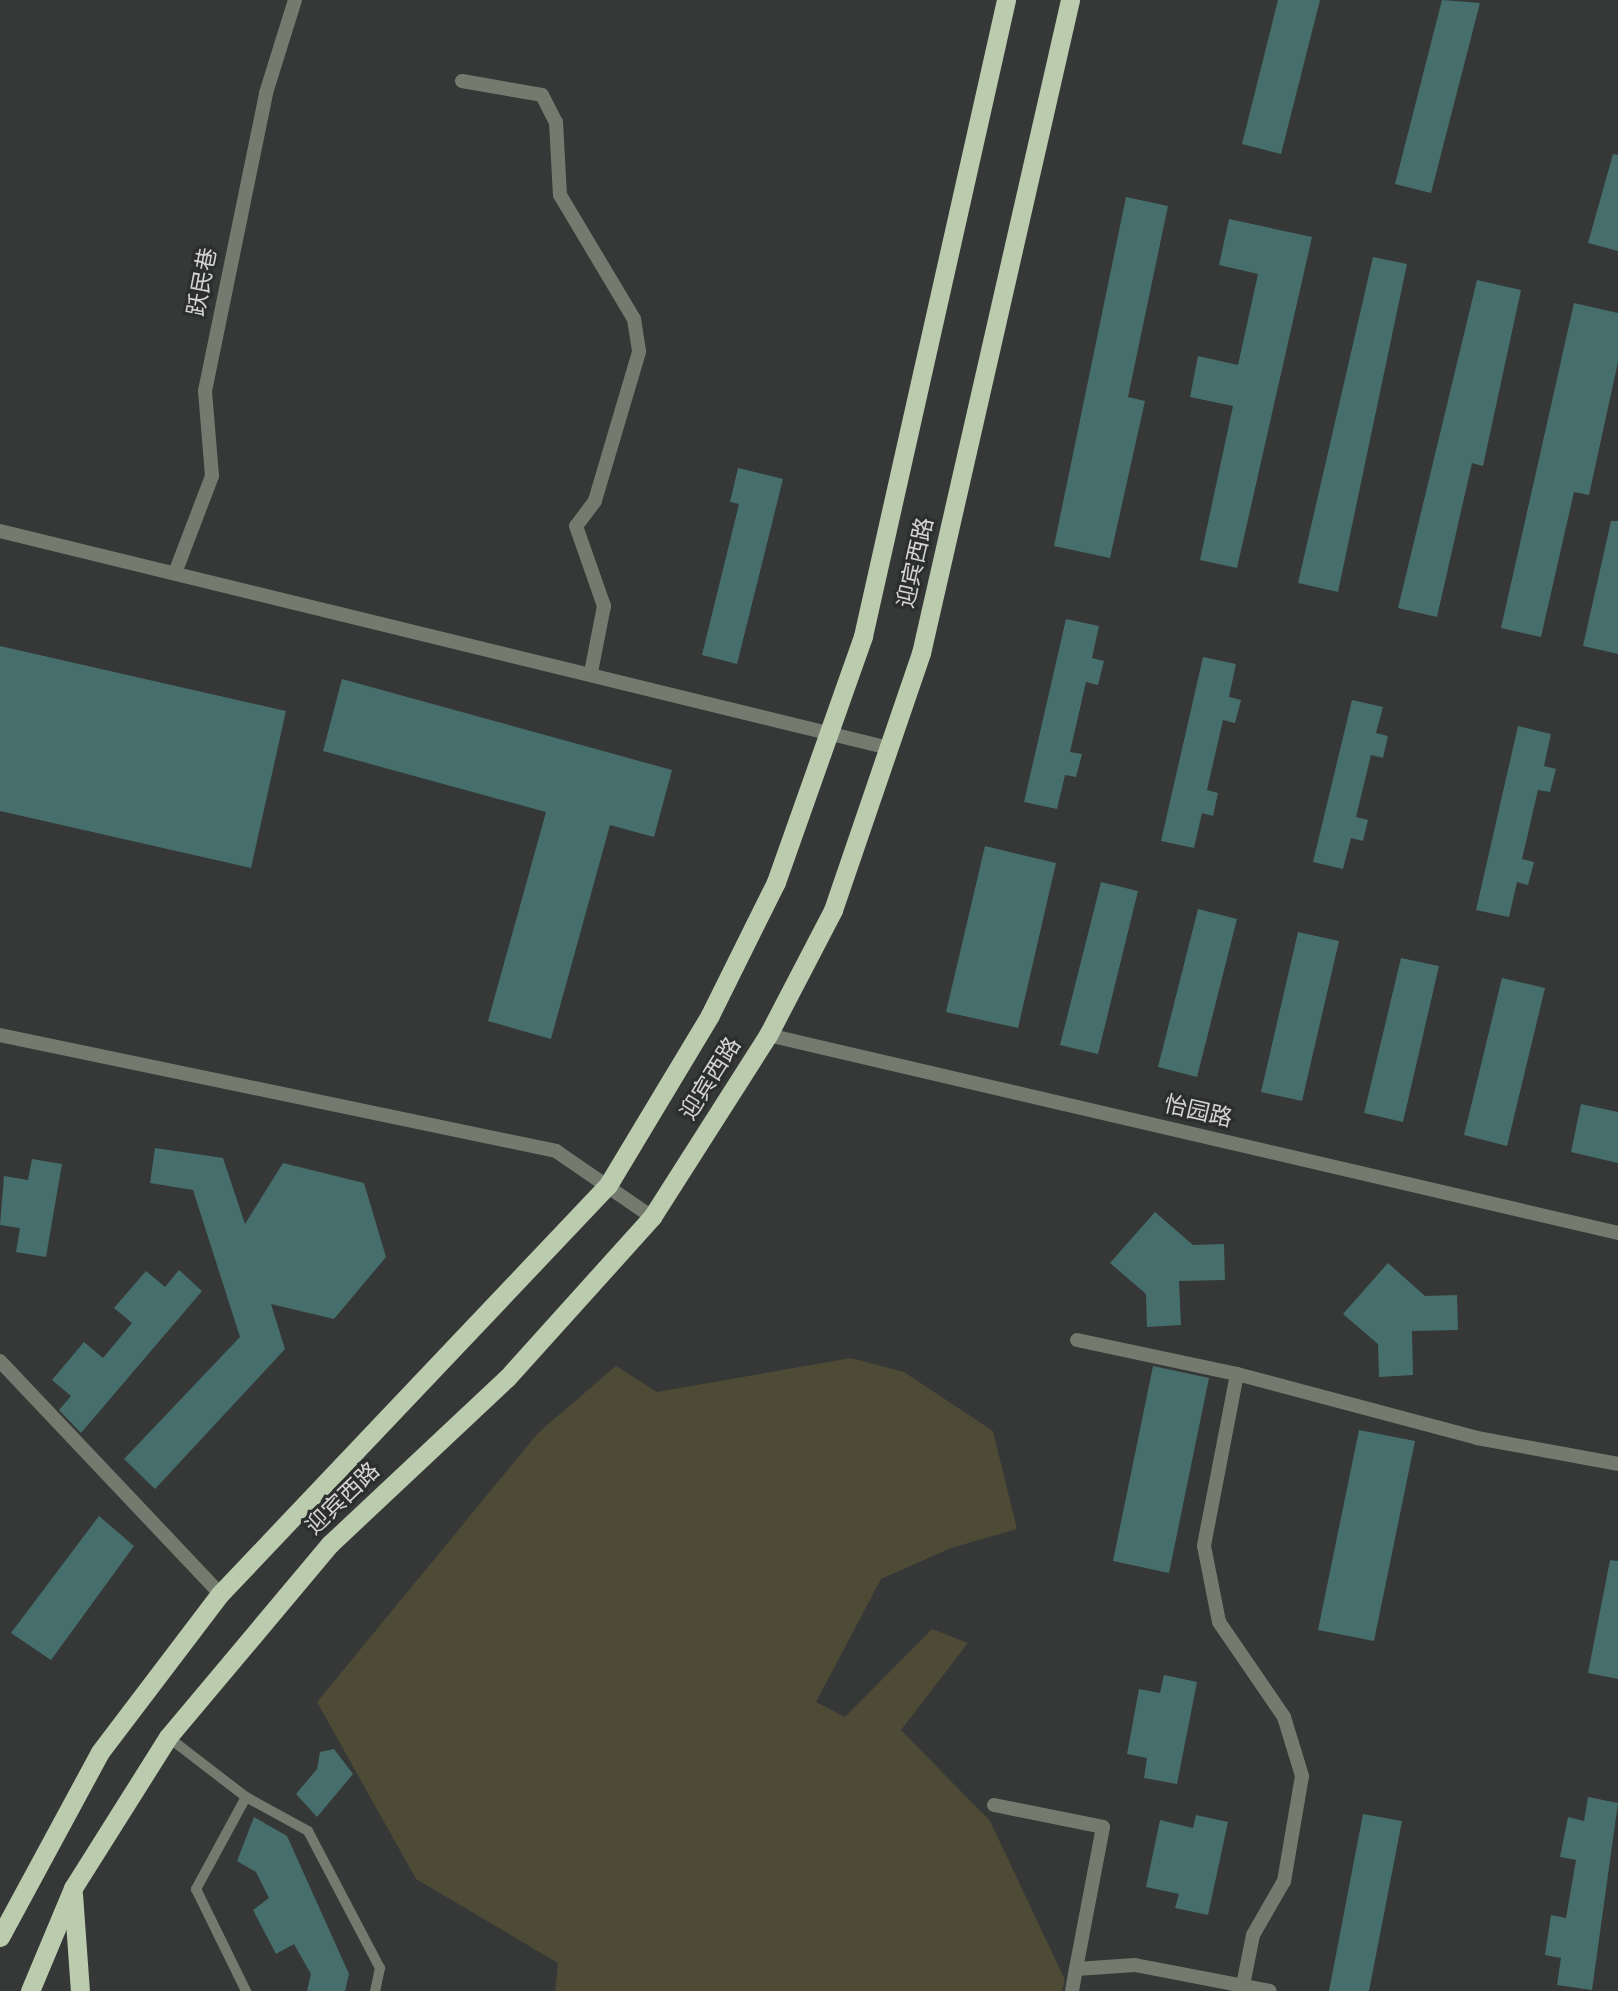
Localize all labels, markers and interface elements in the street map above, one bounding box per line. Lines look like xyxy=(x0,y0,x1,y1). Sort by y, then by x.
street label: 跃民巷 xyxy=(183,246,223,318)
street label: 迎宾西路 xyxy=(892,515,940,611)
street label: 迎宾西路 xyxy=(675,1033,747,1125)
street label: 怡园路 xyxy=(1161,1091,1235,1133)
street label: 迎宾西路 xyxy=(300,1457,386,1541)

